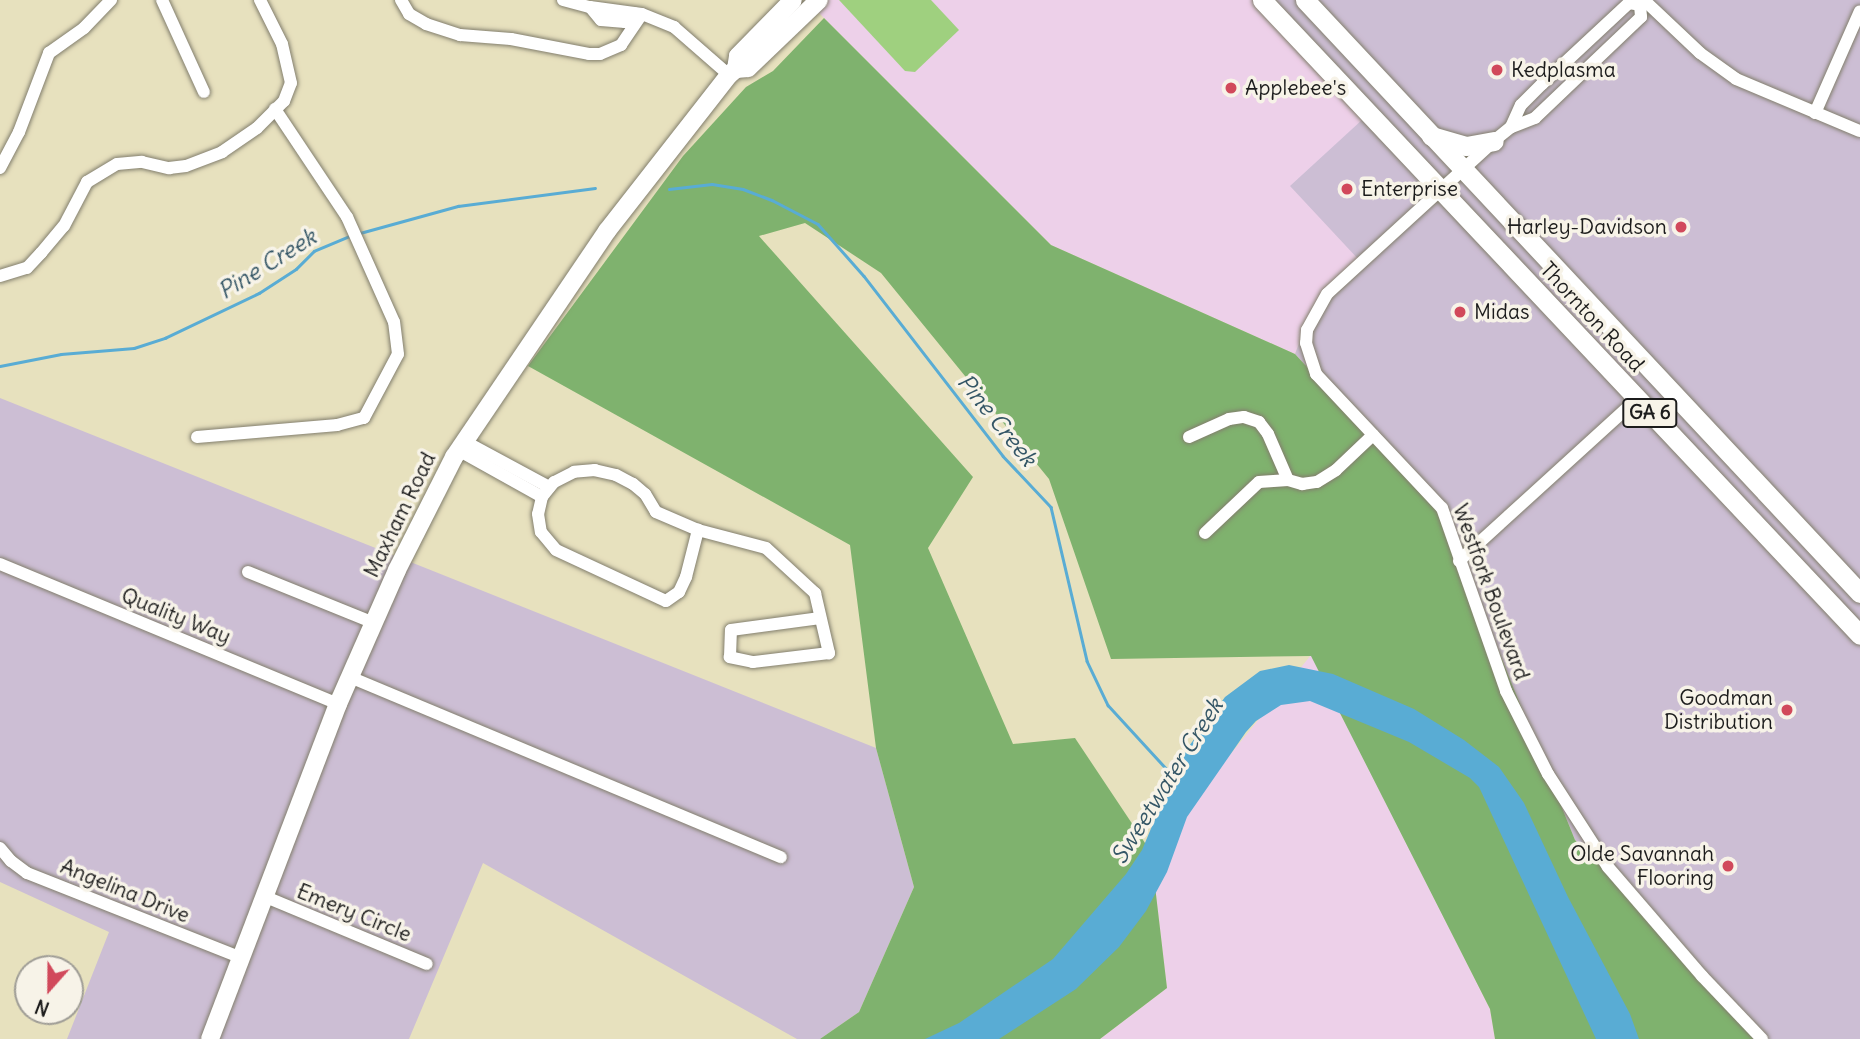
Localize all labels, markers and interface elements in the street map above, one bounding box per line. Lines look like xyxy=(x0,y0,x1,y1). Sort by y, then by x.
place label: Kedplasma xyxy=(1511,57,1616,83)
marker: Kedplasma xyxy=(1489,62,1505,78)
place label: Applebee's xyxy=(1245,75,1346,101)
marker: Applebee's xyxy=(1223,80,1239,96)
place label: Enterprise xyxy=(1361,176,1458,202)
marker: Enterprise xyxy=(1339,181,1355,197)
place label: Harley-Davidson xyxy=(1507,214,1667,240)
marker: Harley-Davidson xyxy=(1673,219,1689,235)
water label: Pine Creek xyxy=(213,223,321,305)
street label: Thornton Road xyxy=(1535,257,1649,377)
place label: Midas xyxy=(1474,299,1530,325)
marker: Midas xyxy=(1452,304,1468,320)
water label: Pine Creek xyxy=(952,368,1042,472)
road number: GA 6 xyxy=(1622,398,1678,428)
street label: Maxham Road xyxy=(359,448,441,582)
street label: Westfork Boulevard xyxy=(1447,501,1535,683)
street label: Quality Way xyxy=(118,583,234,649)
place label: Goodman Distribution xyxy=(1664,685,1773,735)
water label: Sweetwater Creek xyxy=(1105,693,1229,869)
marker: Goodman Distribution xyxy=(1779,702,1795,718)
place label: Olde Savannah Flooring xyxy=(1570,841,1714,891)
street label: Angelina Drive xyxy=(57,854,193,928)
marker: Olde Savannah Flooring xyxy=(1720,858,1736,874)
street label: Emery Circle xyxy=(293,879,415,947)
north arrow xyxy=(14,955,84,1025)
text: N xyxy=(32,994,53,1021)

